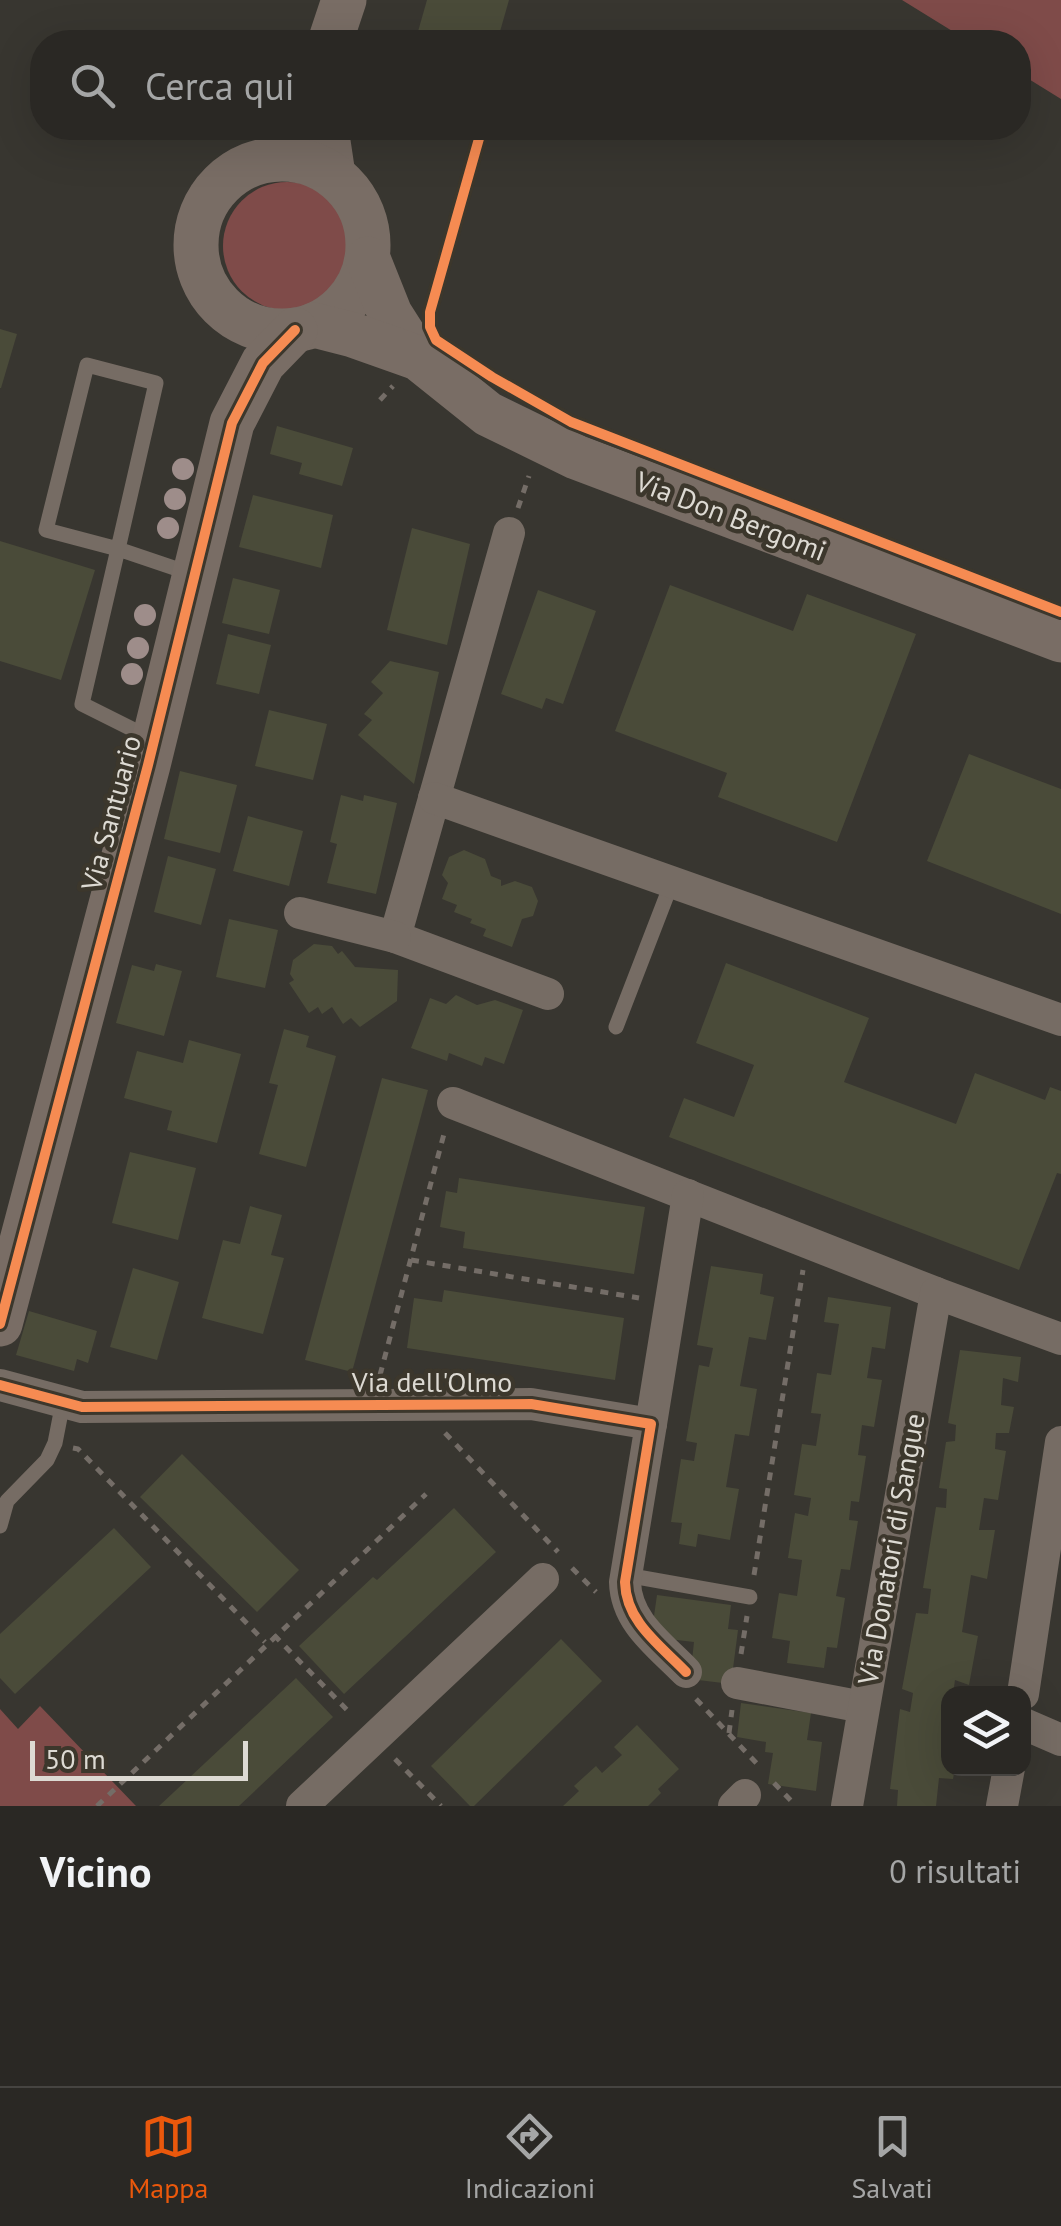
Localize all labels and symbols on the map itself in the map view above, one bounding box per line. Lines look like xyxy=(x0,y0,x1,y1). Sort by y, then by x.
street label: Via Don Bergomi xyxy=(630,462,832,569)
street label: Via Santuario xyxy=(72,731,149,896)
street label: Via dell'Olmo xyxy=(351,1363,512,1400)
street label: Via Donatori di Sangue xyxy=(848,1411,933,1688)
scale bar xyxy=(30,1736,248,1780)

